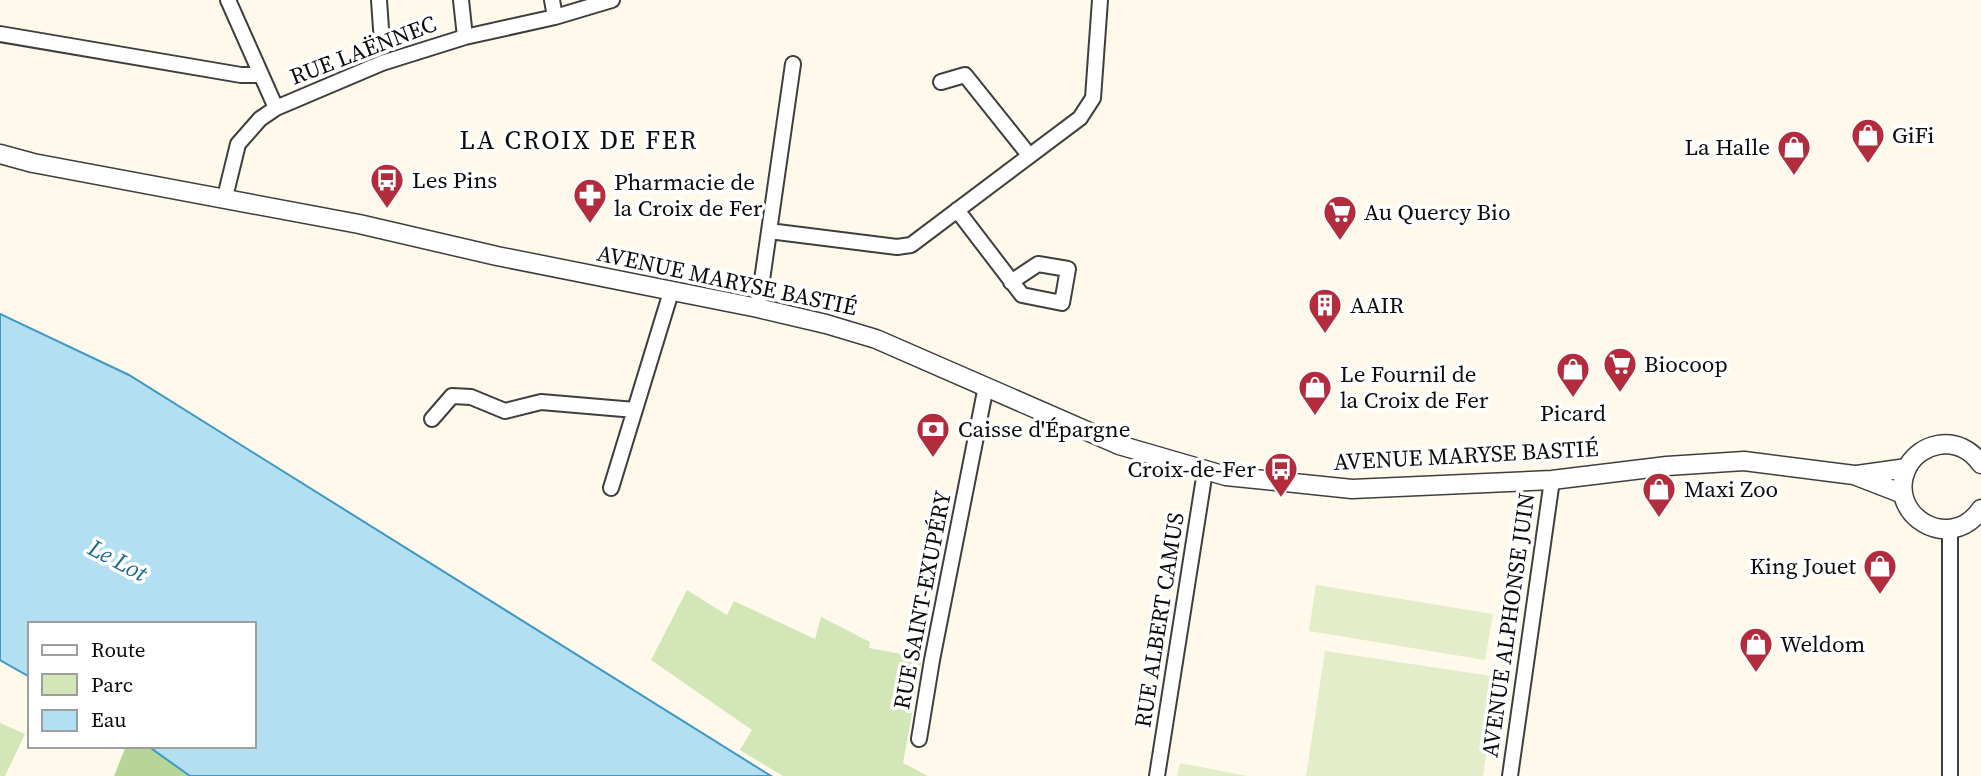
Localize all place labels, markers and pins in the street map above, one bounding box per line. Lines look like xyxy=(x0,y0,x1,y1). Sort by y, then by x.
shop icon: GiFi xyxy=(1849,116,1887,165)
place label: GiFi xyxy=(1892,119,1935,151)
shop icon: La Halle xyxy=(1775,128,1813,177)
place label: La Halle xyxy=(1684,131,1770,163)
bus stop icon: Les Pins xyxy=(368,161,406,210)
place label: Les Pins xyxy=(412,164,497,196)
place label: Pharmacie de la Croix de Fer xyxy=(614,166,763,224)
pharmacy icon: Pharmacie de la Croix de Fer xyxy=(571,176,609,225)
supermarket icon: Au Quercy Bio xyxy=(1321,193,1359,242)
place label: Au Quercy Bio xyxy=(1364,196,1511,228)
building icon: AAIR xyxy=(1306,286,1344,335)
place label: AAIR xyxy=(1350,289,1404,321)
supermarket icon: Biocoop xyxy=(1601,345,1639,394)
place label: Biocoop xyxy=(1644,348,1728,380)
shop icon: Picard xyxy=(1554,350,1592,399)
place label: Le Fournil de la Croix de Fer xyxy=(1340,358,1489,416)
shop icon: Le Fournil de la Croix de Fer xyxy=(1296,368,1334,417)
place label: Picard xyxy=(1540,397,1606,429)
bank icon: Caisse d'Épargne xyxy=(914,410,952,459)
place label: Caisse d'Épargne xyxy=(958,413,1130,445)
bus stop icon: Croix-de-Fer xyxy=(1262,450,1300,499)
place label: Croix-de-Fer xyxy=(1127,453,1256,485)
shop icon: Maxi Zoo xyxy=(1640,470,1678,519)
place label: Maxi Zoo xyxy=(1684,473,1778,505)
shop icon: King Jouet xyxy=(1861,547,1899,596)
place label: King Jouet xyxy=(1750,550,1857,582)
shop icon: Weldom xyxy=(1737,625,1775,674)
place label: Weldom xyxy=(1780,628,1866,660)

